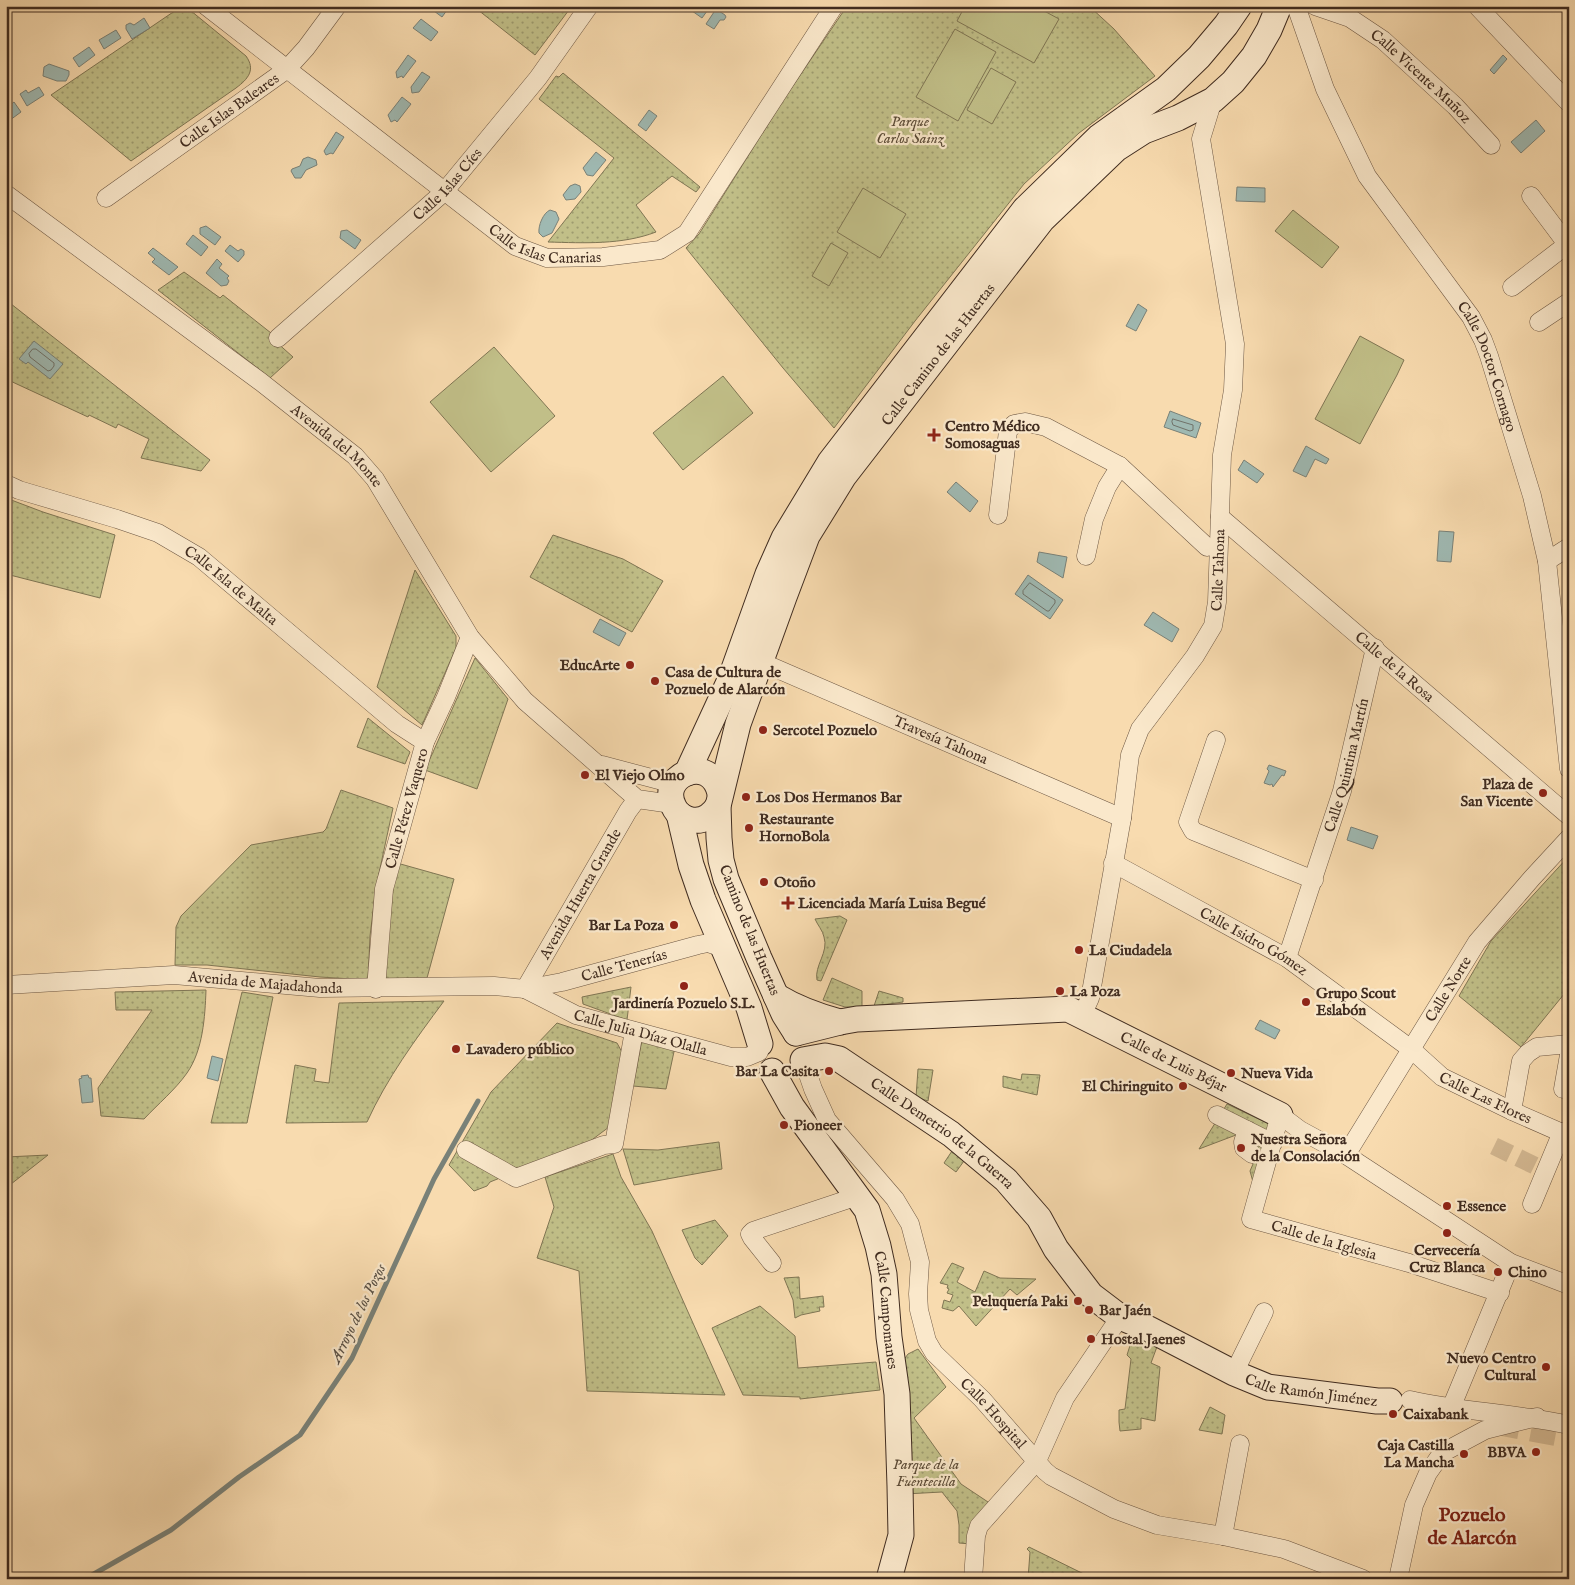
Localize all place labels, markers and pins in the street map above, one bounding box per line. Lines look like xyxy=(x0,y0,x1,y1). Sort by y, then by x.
place label: Centro Médico Somosaguas xyxy=(945,417,1040,453)
marker: Centro Médico Somosaguas xyxy=(927,428,941,442)
place label: EducArte xyxy=(560,656,620,675)
marker: EducArte xyxy=(624,659,636,671)
place label: Casa de Cultura de Pozuelo de Alarcón xyxy=(665,663,785,699)
marker: Casa de Cultura de Pozuelo de Alarcón xyxy=(649,675,661,687)
place label: Sercotel Pozuelo xyxy=(773,721,877,740)
marker: Sercotel Pozuelo xyxy=(757,724,769,736)
place label: El Viejo Olmo xyxy=(595,766,685,785)
marker: El Viejo Olmo xyxy=(579,769,591,781)
place label: Plaza de San Vicente xyxy=(1460,775,1533,811)
marker: Plaza de San Vicente xyxy=(1537,787,1549,799)
place label: Los Dos Hermanos Bar xyxy=(756,788,902,807)
marker: Los Dos Hermanos Bar xyxy=(740,791,752,803)
place label: Restaurante HornoBola xyxy=(759,810,834,846)
marker: Restaurante HornoBola xyxy=(743,822,755,834)
place label: Otoño xyxy=(774,873,816,892)
marker: Otoño xyxy=(758,876,770,888)
place label: Licenciada María Luisa Begué xyxy=(798,894,986,913)
marker: Licenciada María Luisa Begué xyxy=(782,897,794,909)
place label: Bar La Poza xyxy=(589,916,665,935)
marker: Bar La Poza xyxy=(668,919,680,931)
place label: La Ciudadela xyxy=(1089,941,1172,960)
marker: La Ciudadela xyxy=(1073,944,1085,956)
marker: Jardinería Pozuelo S.L. xyxy=(678,980,690,992)
place label: La Poza xyxy=(1070,982,1121,1001)
place label: Grupo Scout Eslabón xyxy=(1316,984,1397,1020)
marker: La Poza xyxy=(1054,985,1066,997)
place label: Jardinería Pozuelo S.L. xyxy=(611,994,755,1013)
marker: Grupo Scout Eslabón xyxy=(1300,996,1312,1008)
place label: Lavadero público xyxy=(466,1040,574,1059)
marker: Lavadero público xyxy=(450,1043,462,1055)
place label: Bar La Casita xyxy=(735,1062,820,1081)
place label: Nueva Vida xyxy=(1240,1064,1313,1083)
marker: Bar La Casita xyxy=(823,1065,835,1077)
marker: Nueva Vida xyxy=(1225,1067,1237,1079)
place label: El Chiringuito xyxy=(1082,1077,1173,1096)
marker: El Chiringuito xyxy=(1177,1080,1189,1092)
place label: Pioneer xyxy=(794,1116,842,1135)
marker: Pioneer xyxy=(778,1119,790,1131)
place label: Nuestra Señora de la Consolación xyxy=(1250,1130,1360,1166)
marker: Nuestra Señora de la Consolación xyxy=(1235,1142,1247,1154)
place label: Essence xyxy=(1457,1197,1506,1216)
marker: Essence xyxy=(1441,1200,1453,1212)
marker: Cervecería Cruz Blanca xyxy=(1441,1227,1453,1239)
place label: Cervecería Cruz Blanca xyxy=(1409,1241,1485,1277)
place label: Chino xyxy=(1508,1263,1547,1282)
marker: Chino xyxy=(1492,1266,1504,1278)
place label: Peluquería Paki xyxy=(972,1292,1068,1311)
marker: Peluquería Paki xyxy=(1072,1295,1084,1307)
place label: Bar Jaén xyxy=(1099,1301,1151,1320)
marker: Bar Jaén xyxy=(1083,1304,1095,1316)
place label: Hostal Jaenes xyxy=(1101,1330,1186,1349)
marker: Hostal Jaenes xyxy=(1085,1333,1097,1345)
place label: Nuevo Centro Cultural xyxy=(1446,1349,1537,1385)
marker: Nuevo Centro Cultural xyxy=(1540,1361,1552,1373)
place label: Caixabank xyxy=(1403,1405,1469,1424)
marker: Caixabank xyxy=(1387,1408,1399,1420)
place label: Caja Castilla La Mancha xyxy=(1377,1436,1455,1472)
place label: BBVA xyxy=(1487,1443,1527,1462)
marker: BBVA xyxy=(1530,1446,1542,1458)
marker: Caja Castilla La Mancha xyxy=(1458,1448,1470,1460)

